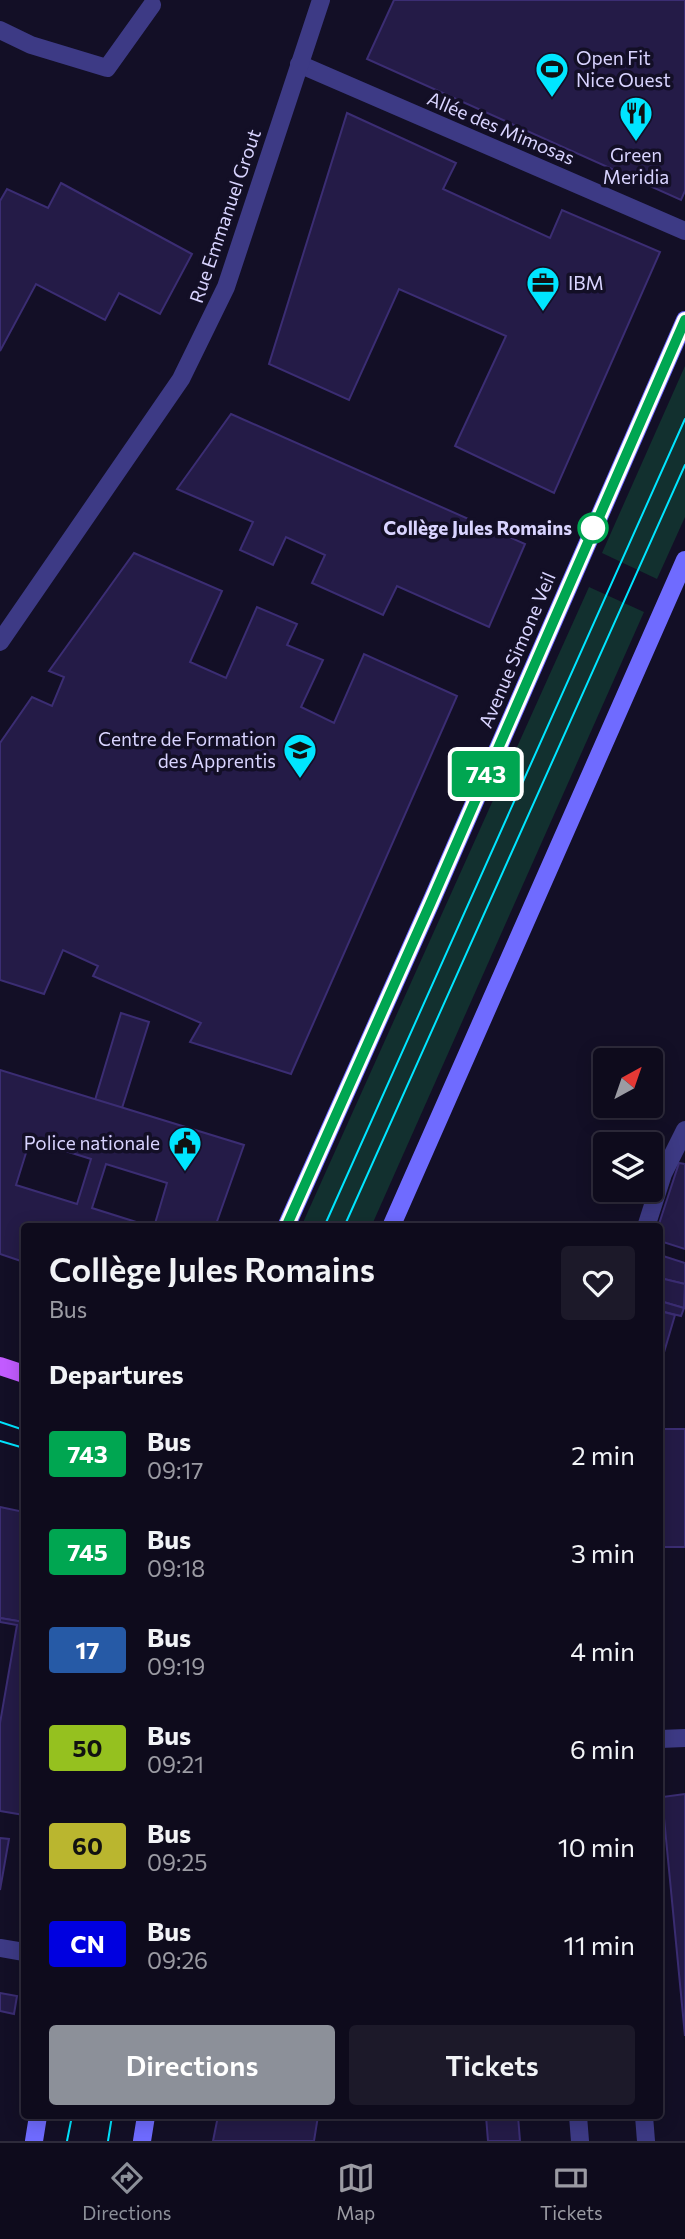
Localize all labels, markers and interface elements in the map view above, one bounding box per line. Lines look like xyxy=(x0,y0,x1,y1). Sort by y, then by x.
place label: Open Fit Nice Ouest xyxy=(576,46,671,91)
sports icon: Open Fit Nice Ouest xyxy=(533,50,571,99)
street label: Allée des Mimosas xyxy=(424,86,578,169)
restaurant icon: Green Meridia xyxy=(617,94,655,143)
street label: Rue Emmanuel Grout xyxy=(184,126,265,306)
place label: Green Meridia xyxy=(603,143,669,188)
office icon: IBM xyxy=(524,264,562,313)
place label: IBM xyxy=(568,271,604,294)
marker: Collège Jules Romains xyxy=(578,513,608,543)
place label: Collège Jules Romains xyxy=(383,516,572,539)
street label: Avenue Simone Veil xyxy=(473,568,560,731)
place label: Centre de Formation des Apprentis xyxy=(98,727,276,772)
school or university icon: Centre de Formation des Apprentis xyxy=(281,731,319,780)
line badge: 743 xyxy=(446,751,526,797)
text: 743 xyxy=(466,759,506,788)
north arrow xyxy=(593,1048,663,1118)
map controls xyxy=(593,1048,663,1202)
public building icon: Police nationale xyxy=(166,1124,204,1173)
place label: Police nationale xyxy=(24,1131,160,1154)
button: layers xyxy=(593,1132,663,1202)
button: heart xyxy=(561,1246,635,1320)
text: Collège Jules Romains xyxy=(49,1248,375,1289)
text: Bus xyxy=(49,1295,87,1323)
text: Departures xyxy=(49,1358,184,1389)
text: Bus xyxy=(147,1425,191,1456)
text: 743 xyxy=(67,1439,108,1468)
text: 2 min xyxy=(571,1439,635,1470)
text: 09:17 xyxy=(147,1456,203,1484)
text: Bus xyxy=(147,1523,191,1554)
text: 745 xyxy=(67,1537,108,1566)
text: 3 min xyxy=(571,1537,635,1568)
text: 09:18 xyxy=(147,1554,205,1582)
text: Bus xyxy=(147,1621,191,1652)
text: 17 xyxy=(75,1635,100,1664)
text: 4 min xyxy=(570,1635,635,1666)
text: 09:19 xyxy=(147,1652,205,1680)
text: Bus xyxy=(147,1719,191,1750)
text: 50 xyxy=(73,1733,102,1762)
text: 6 min xyxy=(570,1733,635,1764)
text: 09:21 xyxy=(147,1750,204,1778)
text: Bus xyxy=(147,1817,191,1848)
text: 60 xyxy=(72,1831,103,1860)
text: 10 min xyxy=(558,1831,635,1862)
text: 09:25 xyxy=(147,1848,207,1876)
text: Bus xyxy=(147,1915,191,1946)
text: CN xyxy=(70,1929,105,1958)
text: 11 min xyxy=(564,1929,635,1960)
text: 09:26 xyxy=(147,1946,208,1974)
button: Directions xyxy=(49,2025,335,2105)
button: Tickets xyxy=(349,2025,635,2105)
tab: Directions xyxy=(82,2159,171,2224)
tab: Map xyxy=(336,2159,375,2224)
tab: Tickets xyxy=(540,2159,603,2224)

